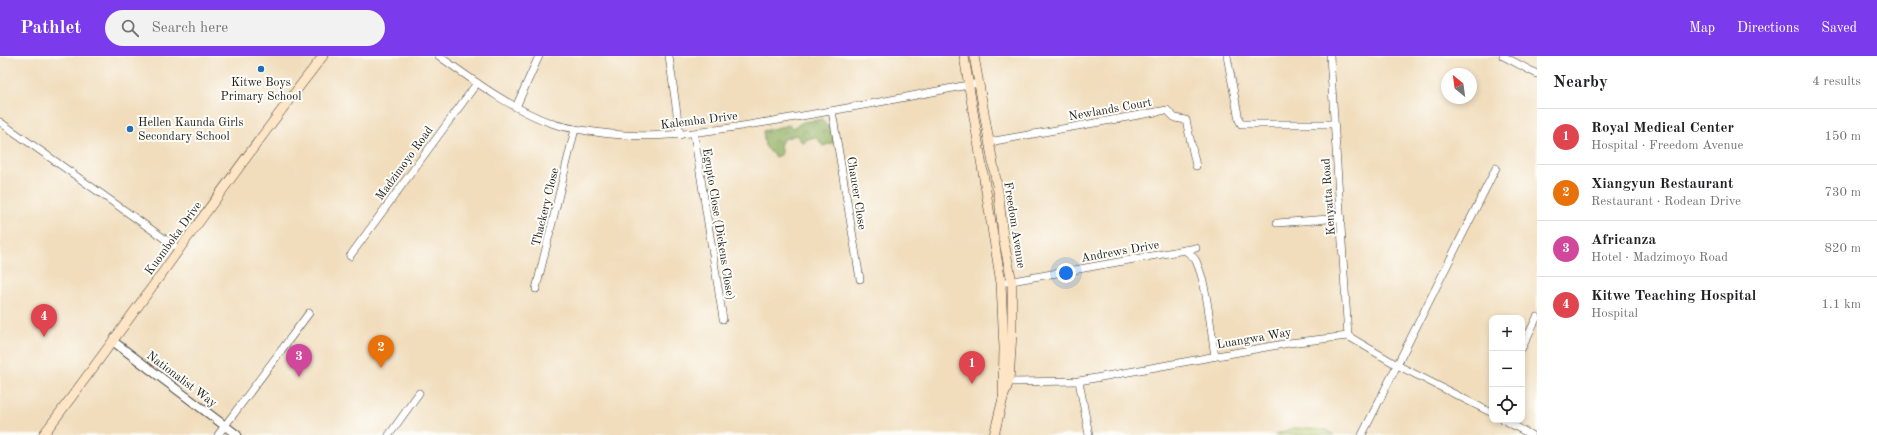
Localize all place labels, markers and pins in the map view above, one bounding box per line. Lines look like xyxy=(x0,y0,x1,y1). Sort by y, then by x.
marker: Kitwe Boys Primary School xyxy=(256,64,266,74)
place label: Kitwe Boys Primary School xyxy=(221,77,301,103)
place label: Hellen Kaunda Girls Secondary School xyxy=(138,117,244,143)
marker: Hellen Kaunda Girls Secondary School xyxy=(125,124,135,134)
pin: 4 xyxy=(31,304,57,337)
pin: 2 xyxy=(368,335,394,368)
pin: 3 xyxy=(286,344,312,377)
pin: 1 xyxy=(959,351,985,384)

